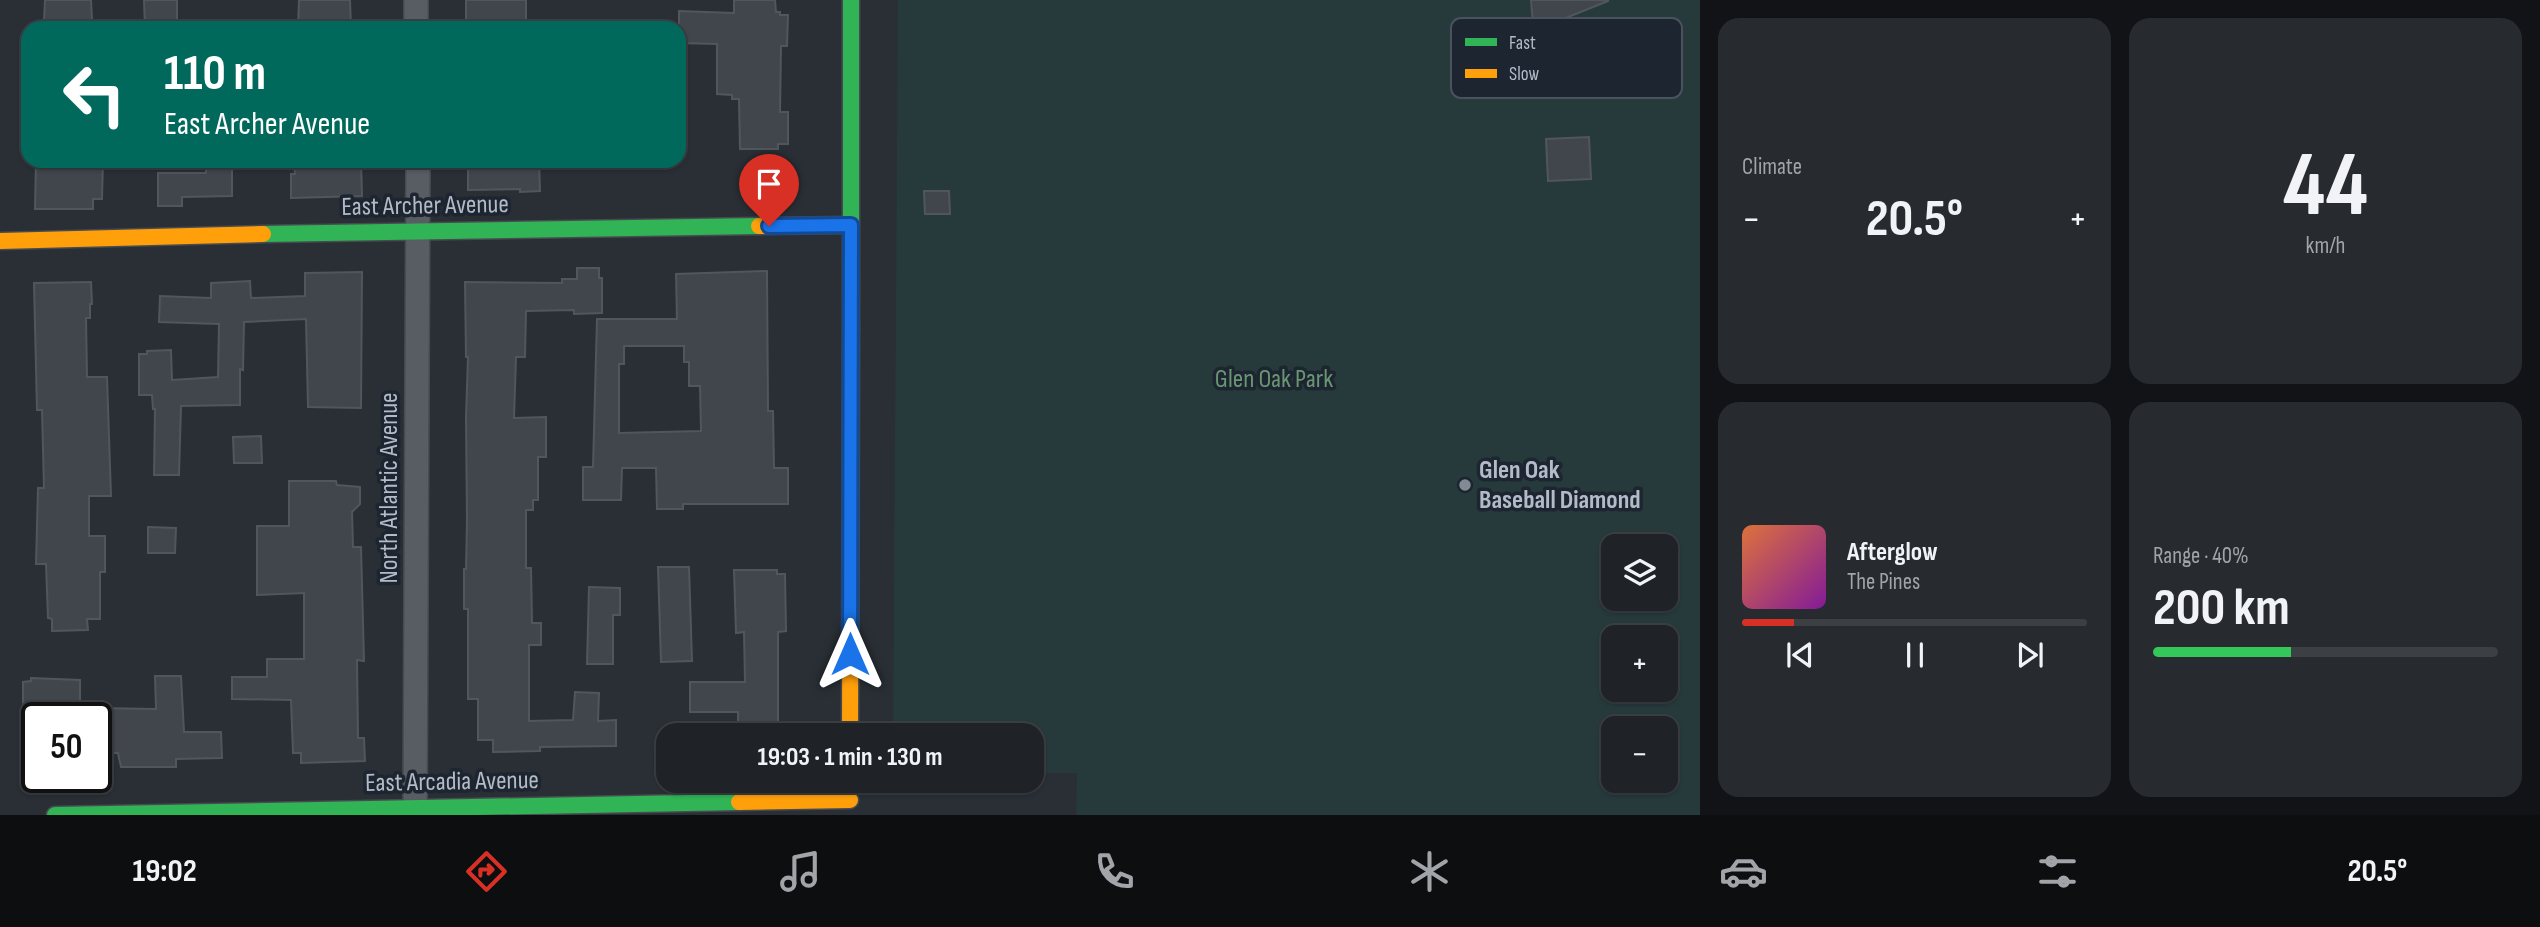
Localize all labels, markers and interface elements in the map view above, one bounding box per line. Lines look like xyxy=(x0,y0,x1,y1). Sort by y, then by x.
legend xyxy=(1451,18,1682,98)
text: Fast xyxy=(1509,32,1536,55)
text: 110 m xyxy=(164,45,266,104)
icon: left xyxy=(49,49,140,140)
text: Slow xyxy=(1509,63,1539,86)
text: East Archer Avenue xyxy=(164,105,370,144)
text: 44 xyxy=(2283,132,2368,241)
text: Climate xyxy=(1742,153,1802,181)
pin xyxy=(739,154,799,226)
icon: arrive xyxy=(750,165,788,203)
text: 20.5° xyxy=(1866,188,1963,251)
street label: East Archer Avenue xyxy=(341,189,509,223)
text: − xyxy=(1742,197,1761,242)
text: + xyxy=(2068,197,2087,242)
text: km/h xyxy=(2306,232,2345,260)
park label: Glen Oak Park xyxy=(1215,364,1333,395)
street label: North Atlantic Avenue xyxy=(374,392,405,584)
place label: Glen Oak Baseball Diamond xyxy=(1479,455,1641,516)
marker: Glen Oak Baseball Diamond xyxy=(1457,477,1473,493)
map controls xyxy=(1601,534,1678,793)
button: layers xyxy=(1601,534,1678,611)
text: Afterglow xyxy=(1847,537,1938,568)
text: Range · 40% xyxy=(2153,542,2249,570)
text: The Pines xyxy=(1847,568,1920,596)
text: 200 km xyxy=(2153,577,2290,640)
position arrow xyxy=(813,617,887,691)
button: + xyxy=(1601,625,1678,702)
icon: previous xyxy=(1781,636,1819,674)
icon: pause xyxy=(1896,636,1934,674)
icon: next xyxy=(2011,636,2049,674)
speed limit sign: 50 xyxy=(21,702,112,793)
button: − xyxy=(1601,716,1678,793)
text: 19:03 · 1 min · 130 m xyxy=(758,742,942,773)
street label: East Arcadia Avenue xyxy=(365,765,539,799)
icon: directions xyxy=(462,847,511,896)
icon: music xyxy=(776,847,825,896)
icon: phone xyxy=(1090,847,1139,896)
icon: climate xyxy=(1405,847,1454,896)
icon: car xyxy=(1719,847,1768,896)
icon: filters xyxy=(2033,847,2082,896)
text: 19:02 xyxy=(133,852,197,891)
text: 20.5° xyxy=(2347,852,2407,891)

